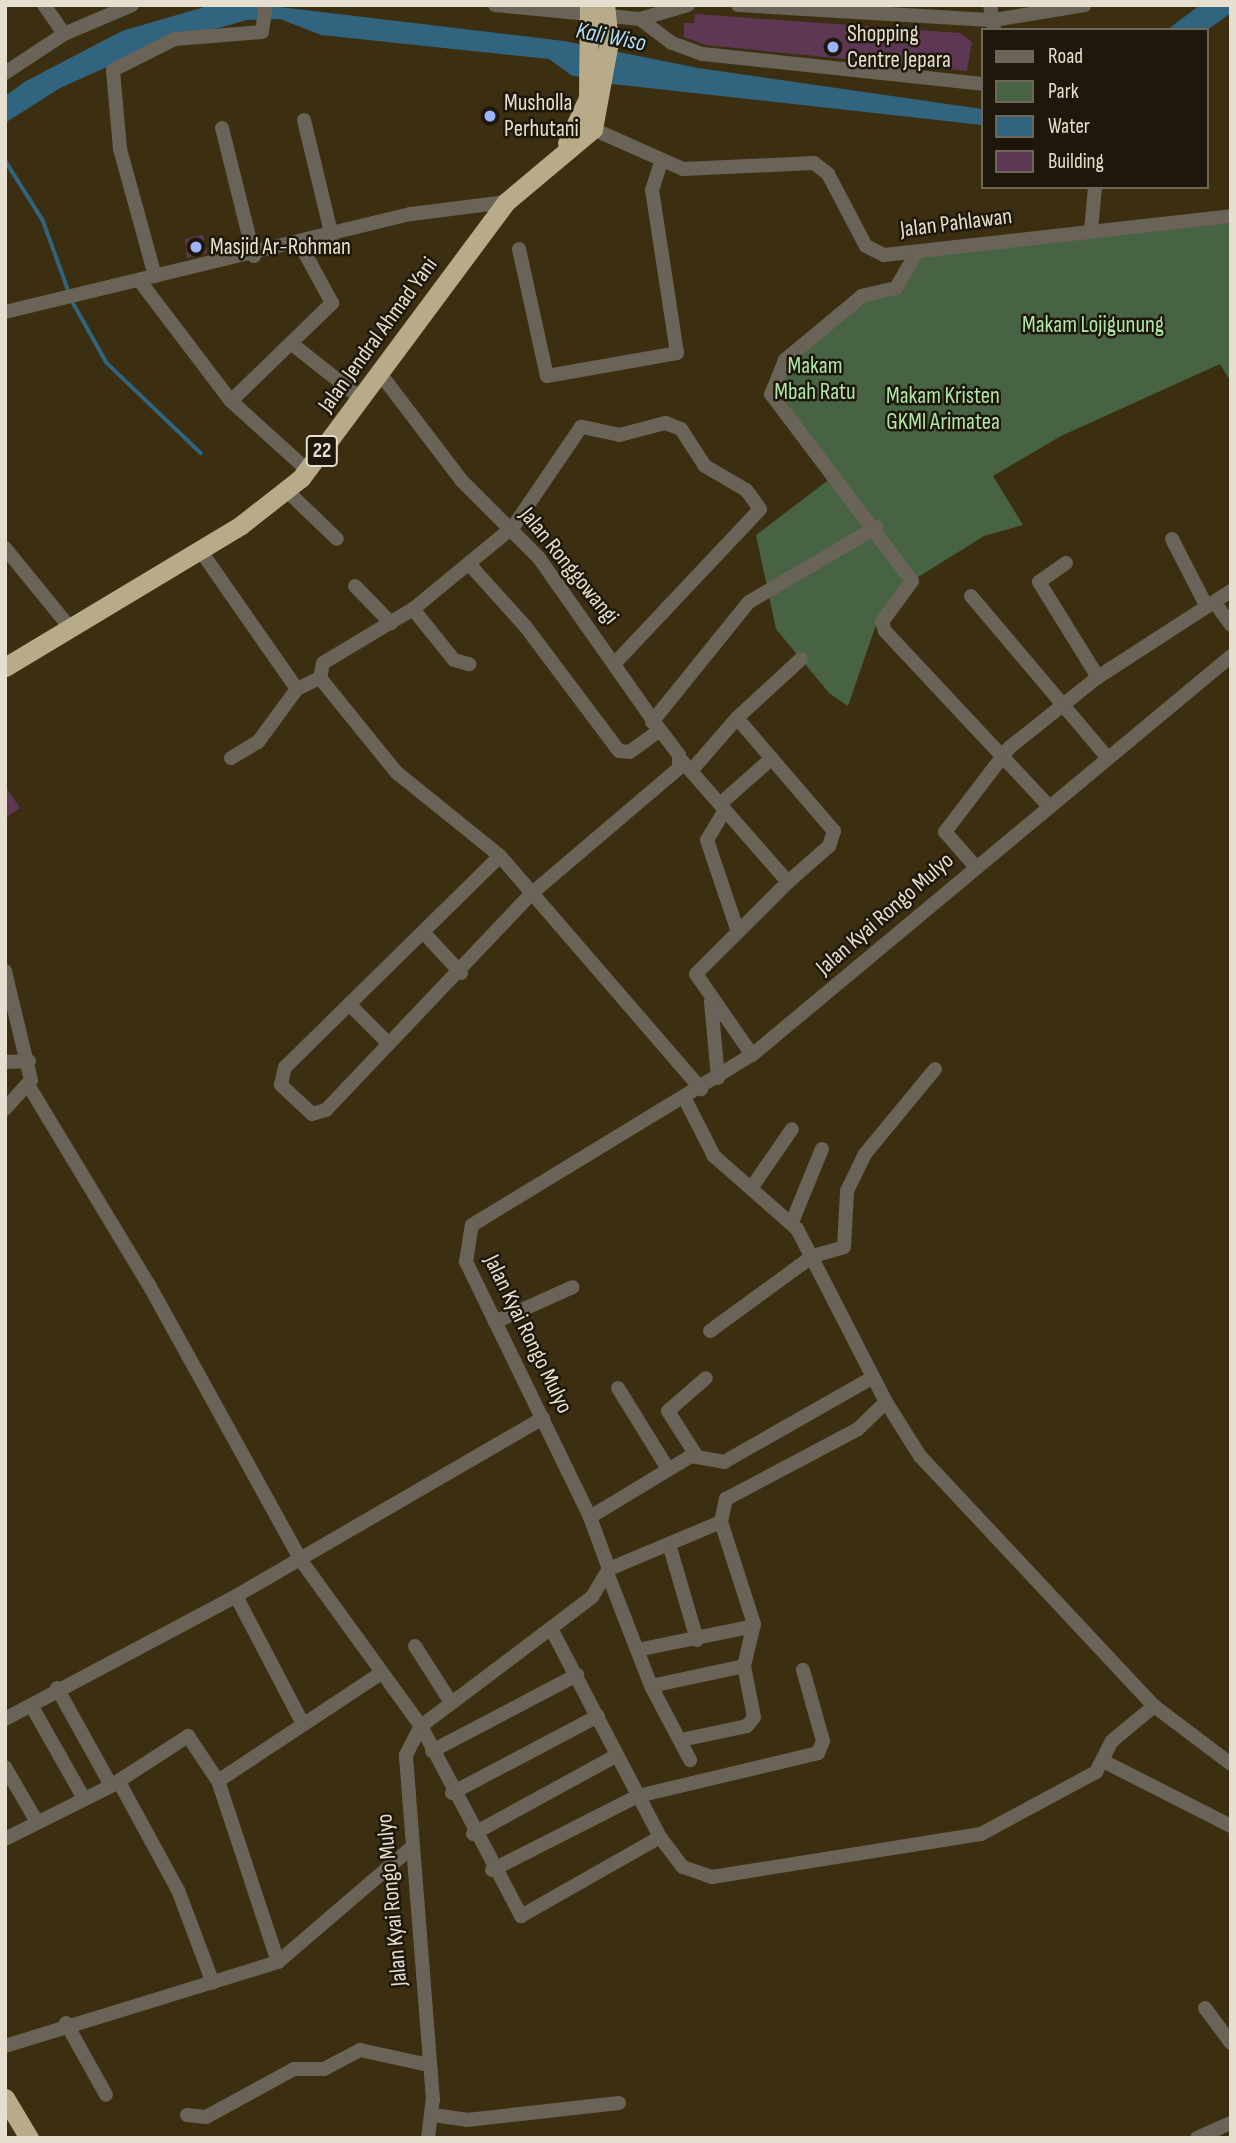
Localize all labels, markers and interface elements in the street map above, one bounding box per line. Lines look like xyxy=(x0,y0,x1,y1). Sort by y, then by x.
water label: Kali Wiso xyxy=(574,16,648,58)
place label: Shopping Centre Jepara xyxy=(847,20,951,74)
legend xyxy=(981,28,1208,189)
marker: Shopping Centre Jepara xyxy=(825,39,841,55)
text: Road xyxy=(1048,44,1083,69)
text: Park xyxy=(1048,79,1079,104)
place label: Musholla Perhutani xyxy=(504,89,579,143)
marker: Musholla Perhutani xyxy=(482,108,498,124)
text: Water xyxy=(1048,114,1090,139)
text: Building xyxy=(1048,149,1104,174)
street label: Jalan Pahlawan xyxy=(898,202,1014,244)
place label: Masjid Ar-Rohman xyxy=(210,233,351,261)
marker: Masjid Ar-Rohman xyxy=(188,239,204,255)
street label: Jalan Jendral Ahmad Yani xyxy=(312,252,444,418)
park label: Makam Lojigunung xyxy=(1022,311,1164,339)
park label: Makam Mbah Ratu xyxy=(774,352,856,406)
park label: Makam Kristen GKMI Arimatea xyxy=(886,382,1000,436)
road number: 22 xyxy=(304,434,340,468)
street label: Jalan Ronggowangi xyxy=(513,502,625,630)
street label: Jalan Kyai Rongo Mulyo xyxy=(811,847,959,981)
street label: Jalan Kyai Rongo Mulyo xyxy=(478,1250,578,1418)
street label: Jalan Kyai Rongo Mulyo xyxy=(371,1813,413,1987)

